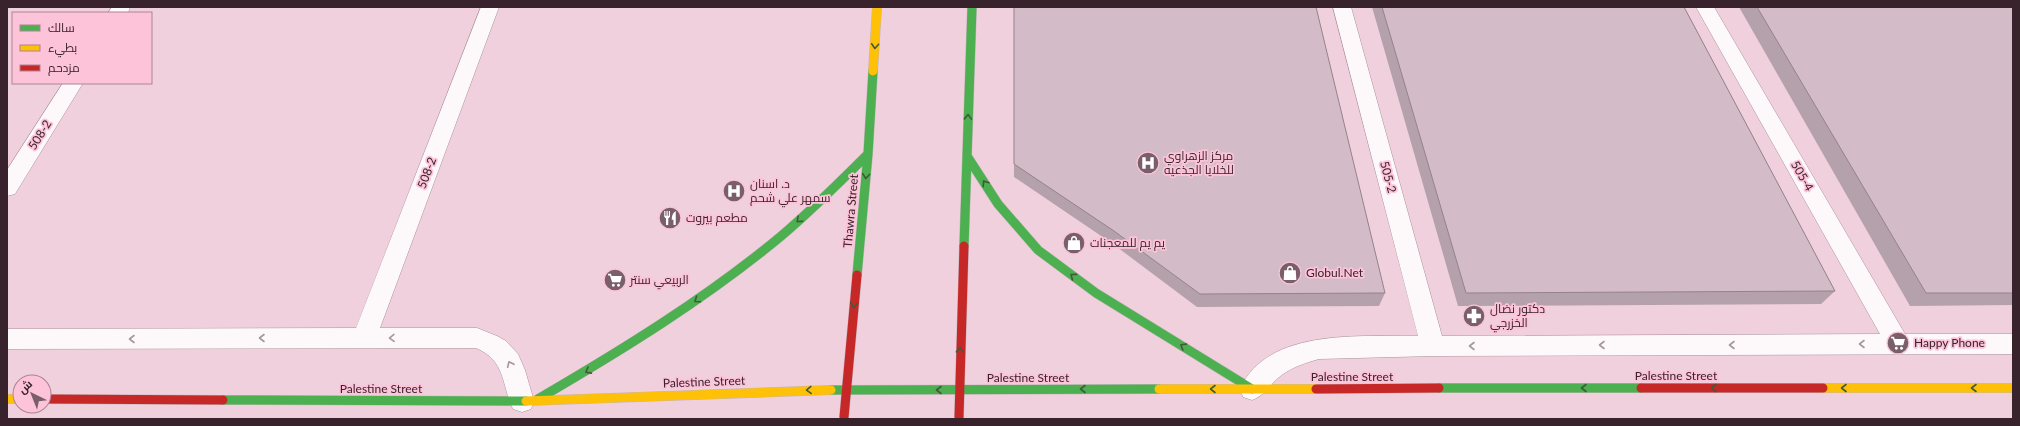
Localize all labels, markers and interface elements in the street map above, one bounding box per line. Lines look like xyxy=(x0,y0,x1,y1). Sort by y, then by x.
legend xyxy=(12,12,152,84)
text: سالك xyxy=(48,20,75,35)
text: بطيء xyxy=(48,40,77,58)
one-way arrow xyxy=(870,43,879,49)
text: مزدحم xyxy=(48,60,80,76)
one-way arrow xyxy=(964,114,973,120)
street label: 508-2 xyxy=(25,117,55,152)
place label: مركز الزهراوي للخلايا الجذعيه xyxy=(1164,148,1234,177)
hospital icon: مركز الزهراوي للخلايا الجذعيه xyxy=(1135,150,1161,176)
street label: 508-2 xyxy=(414,155,439,191)
street label: 505-4 xyxy=(1788,158,1817,194)
street label: 505-2 xyxy=(1377,159,1400,194)
street label: Thawra Street xyxy=(840,173,861,248)
one-way arrow xyxy=(861,173,870,179)
place label: د. اسنان سمهر علي شحم xyxy=(750,176,831,208)
hospital icon: د. اسنان سمهر علي شحم xyxy=(721,178,747,204)
one-way arrow xyxy=(982,180,990,187)
restaurant icon: مطعم بيروت xyxy=(657,205,683,231)
place label: مطعم بيروت xyxy=(686,210,748,226)
one-way arrow xyxy=(797,215,804,222)
shop icon: يم يم للمعجنات xyxy=(1061,230,1087,256)
place label: يم يم للمعجنات xyxy=(1090,235,1166,251)
shop icon: Globul.Net xyxy=(1277,260,1303,286)
place label: Globul.Net xyxy=(1306,265,1364,280)
supermarket icon: الربيعي سنتر xyxy=(602,267,628,293)
place label: الربيعي سنتر xyxy=(629,272,689,290)
one-way arrow xyxy=(1071,274,1078,281)
one-way arrow xyxy=(695,295,702,302)
place label: دكتور نضال الخزرجي xyxy=(1490,301,1545,333)
one-way arrow xyxy=(850,302,859,308)
pharmacy icon: دكتور نضال الخزرجي xyxy=(1461,303,1487,329)
supermarket icon: Happy Phone xyxy=(1885,330,1911,356)
one-way arrow xyxy=(259,334,265,342)
one-way arrow xyxy=(389,334,395,342)
one-way arrow xyxy=(129,335,135,343)
place label: Happy Phone xyxy=(1914,335,1985,350)
one-way arrow xyxy=(1859,340,1865,348)
one-way arrow xyxy=(1599,341,1605,349)
one-way arrow xyxy=(1729,341,1735,349)
one-way arrow xyxy=(1469,342,1475,350)
one-way arrow xyxy=(1180,344,1187,351)
one-way arrow xyxy=(956,347,965,353)
one-way arrow xyxy=(507,361,515,369)
one-way arrow xyxy=(585,366,592,373)
street label: Palestine Street xyxy=(1635,368,1718,383)
street label: Palestine Street xyxy=(1311,369,1394,384)
street label: Palestine Street xyxy=(987,370,1070,385)
street label: Palestine Street xyxy=(663,373,746,390)
north arrow xyxy=(12,374,52,414)
text: ش xyxy=(15,377,35,397)
street label: Palestine Street xyxy=(340,381,423,396)
one-way arrow xyxy=(1581,384,1587,392)
one-way arrow xyxy=(1711,384,1717,392)
one-way arrow xyxy=(1841,384,1847,392)
one-way arrow xyxy=(1971,384,1977,392)
one-way arrow xyxy=(1080,385,1086,393)
one-way arrow xyxy=(1210,385,1216,393)
one-way arrow xyxy=(806,386,812,395)
one-way arrow xyxy=(936,386,942,394)

